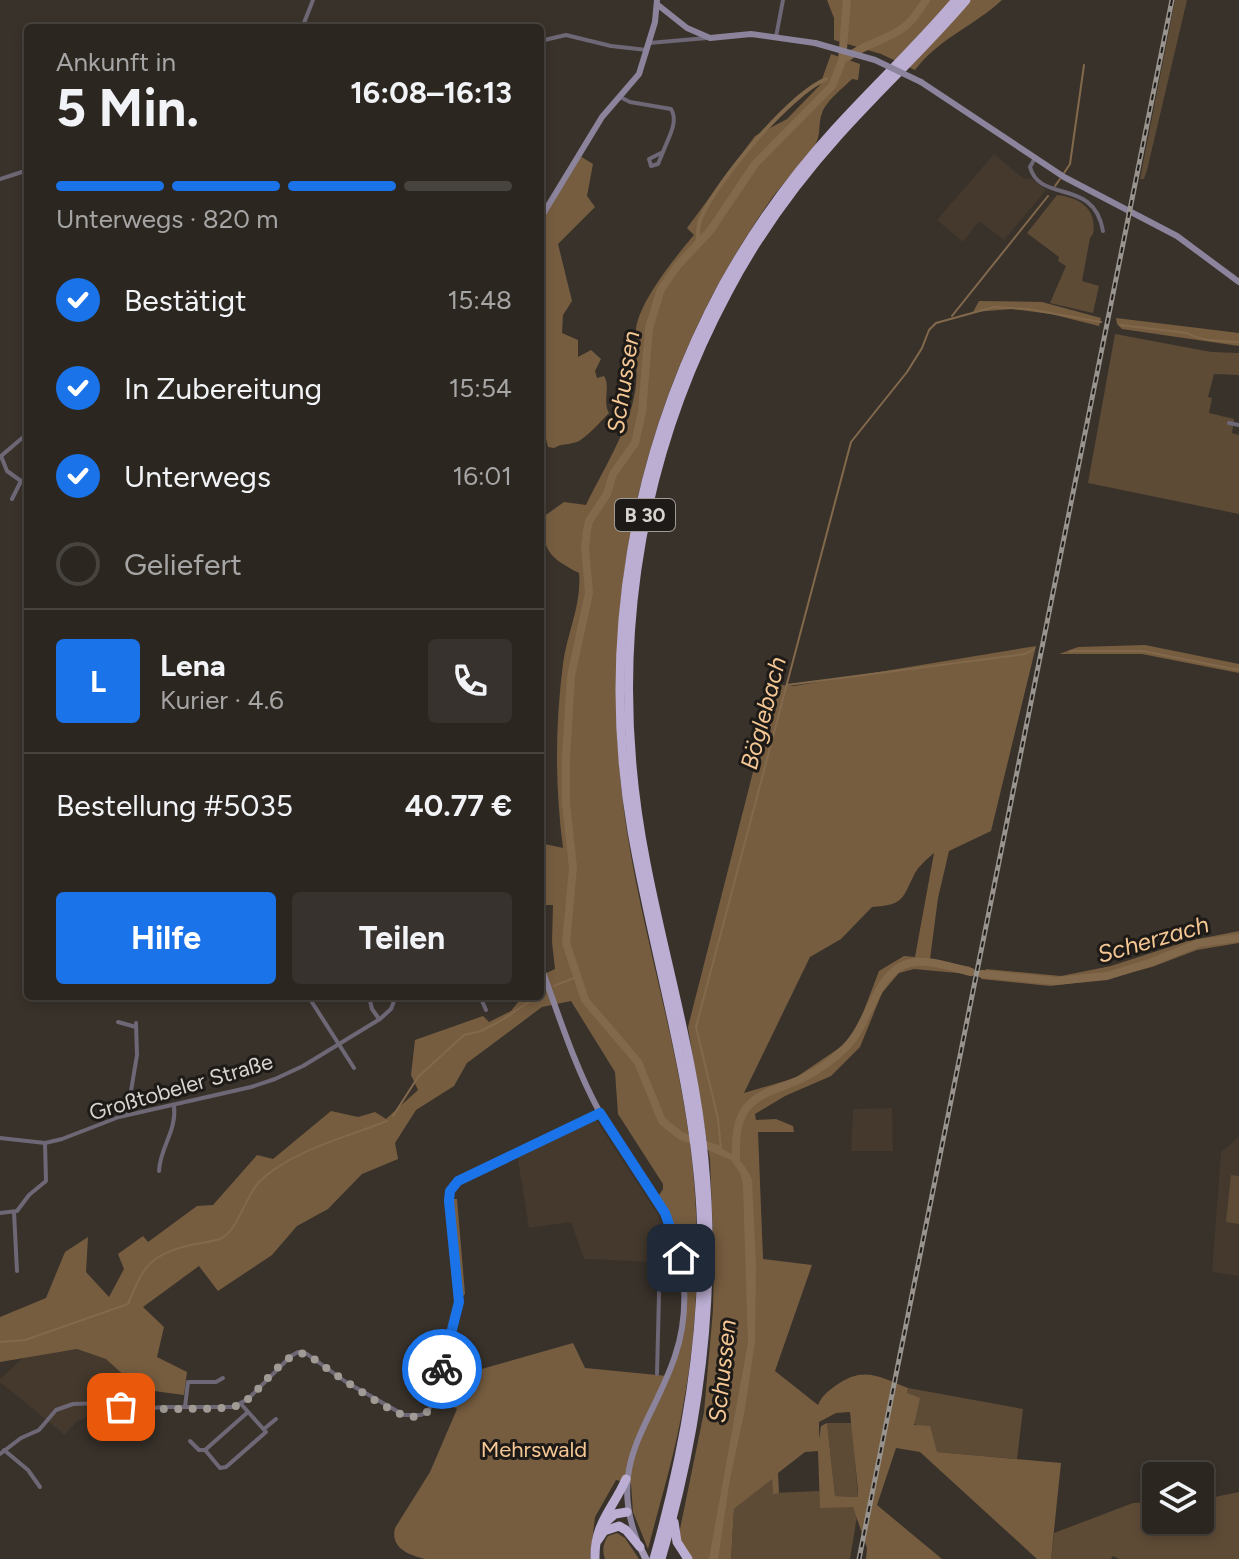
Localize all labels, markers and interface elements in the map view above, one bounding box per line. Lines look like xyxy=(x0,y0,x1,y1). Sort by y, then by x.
text: Ankunft in xyxy=(56,46,176,78)
text: 16:08–16:13 xyxy=(350,74,512,111)
text: 5 Min. xyxy=(56,77,199,139)
text: Unterwegs · 820 m xyxy=(56,203,278,235)
icon: check xyxy=(56,278,100,322)
text: Bestätigt xyxy=(124,282,247,319)
text: 15:48 xyxy=(448,284,512,316)
water label: Schussen xyxy=(601,329,645,435)
icon: check xyxy=(56,366,100,410)
text: In Zubereitung xyxy=(124,370,322,407)
text: 15:54 xyxy=(449,372,512,404)
icon: check xyxy=(56,454,100,498)
text: Unterwegs xyxy=(124,458,271,495)
text: 16:01 xyxy=(453,460,512,492)
road number: B 30 xyxy=(615,499,675,531)
text: Geliefert xyxy=(124,546,242,583)
button: phone xyxy=(428,639,512,723)
text: Lena xyxy=(160,647,226,684)
water label: Böglebach xyxy=(734,653,792,773)
text: L xyxy=(90,663,106,700)
text: Kurier · 4.6 xyxy=(160,684,284,716)
text: Bestellung #5035 xyxy=(56,787,293,824)
text: 40.77 € xyxy=(405,787,512,824)
button: Hilfe xyxy=(56,892,276,984)
button: Teilen xyxy=(292,892,512,984)
water label: Scherzach xyxy=(1094,909,1212,969)
street label: Großtobeler Straße xyxy=(86,1048,276,1126)
pin xyxy=(647,1224,715,1292)
icon: home xyxy=(659,1236,703,1280)
water label: Schussen xyxy=(702,1318,742,1424)
courier xyxy=(402,1329,482,1409)
icon: bike xyxy=(420,1347,464,1391)
pin xyxy=(87,1373,155,1441)
icon: bag xyxy=(99,1385,143,1429)
park label: Mehrswald xyxy=(481,1436,587,1463)
map controls xyxy=(1142,1462,1214,1534)
button: layers xyxy=(1142,1462,1214,1534)

